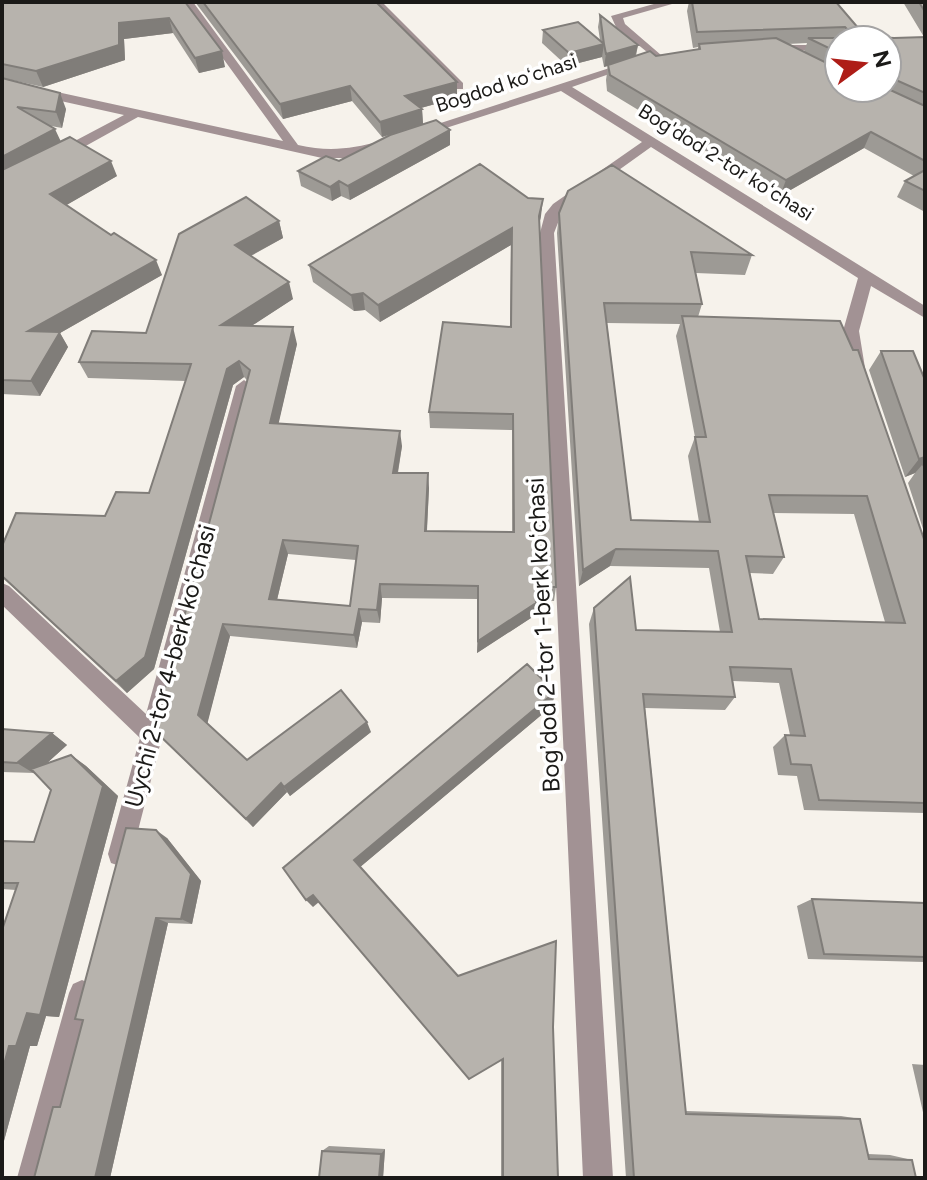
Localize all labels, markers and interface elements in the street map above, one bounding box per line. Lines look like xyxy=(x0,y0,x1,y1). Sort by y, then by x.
north arrow xyxy=(823,24,903,104)
text: N xyxy=(867,47,897,71)
street label: Bogdod koʻchasi xyxy=(432,49,580,117)
street label: Bog'dod 2-tor koʻchasi xyxy=(634,98,818,226)
street label: Bogʼdod 2-tor 1-berk koʻchasi xyxy=(520,477,566,793)
street label: Uychi 2-tor 4-berk koʻchasi xyxy=(118,522,222,810)

